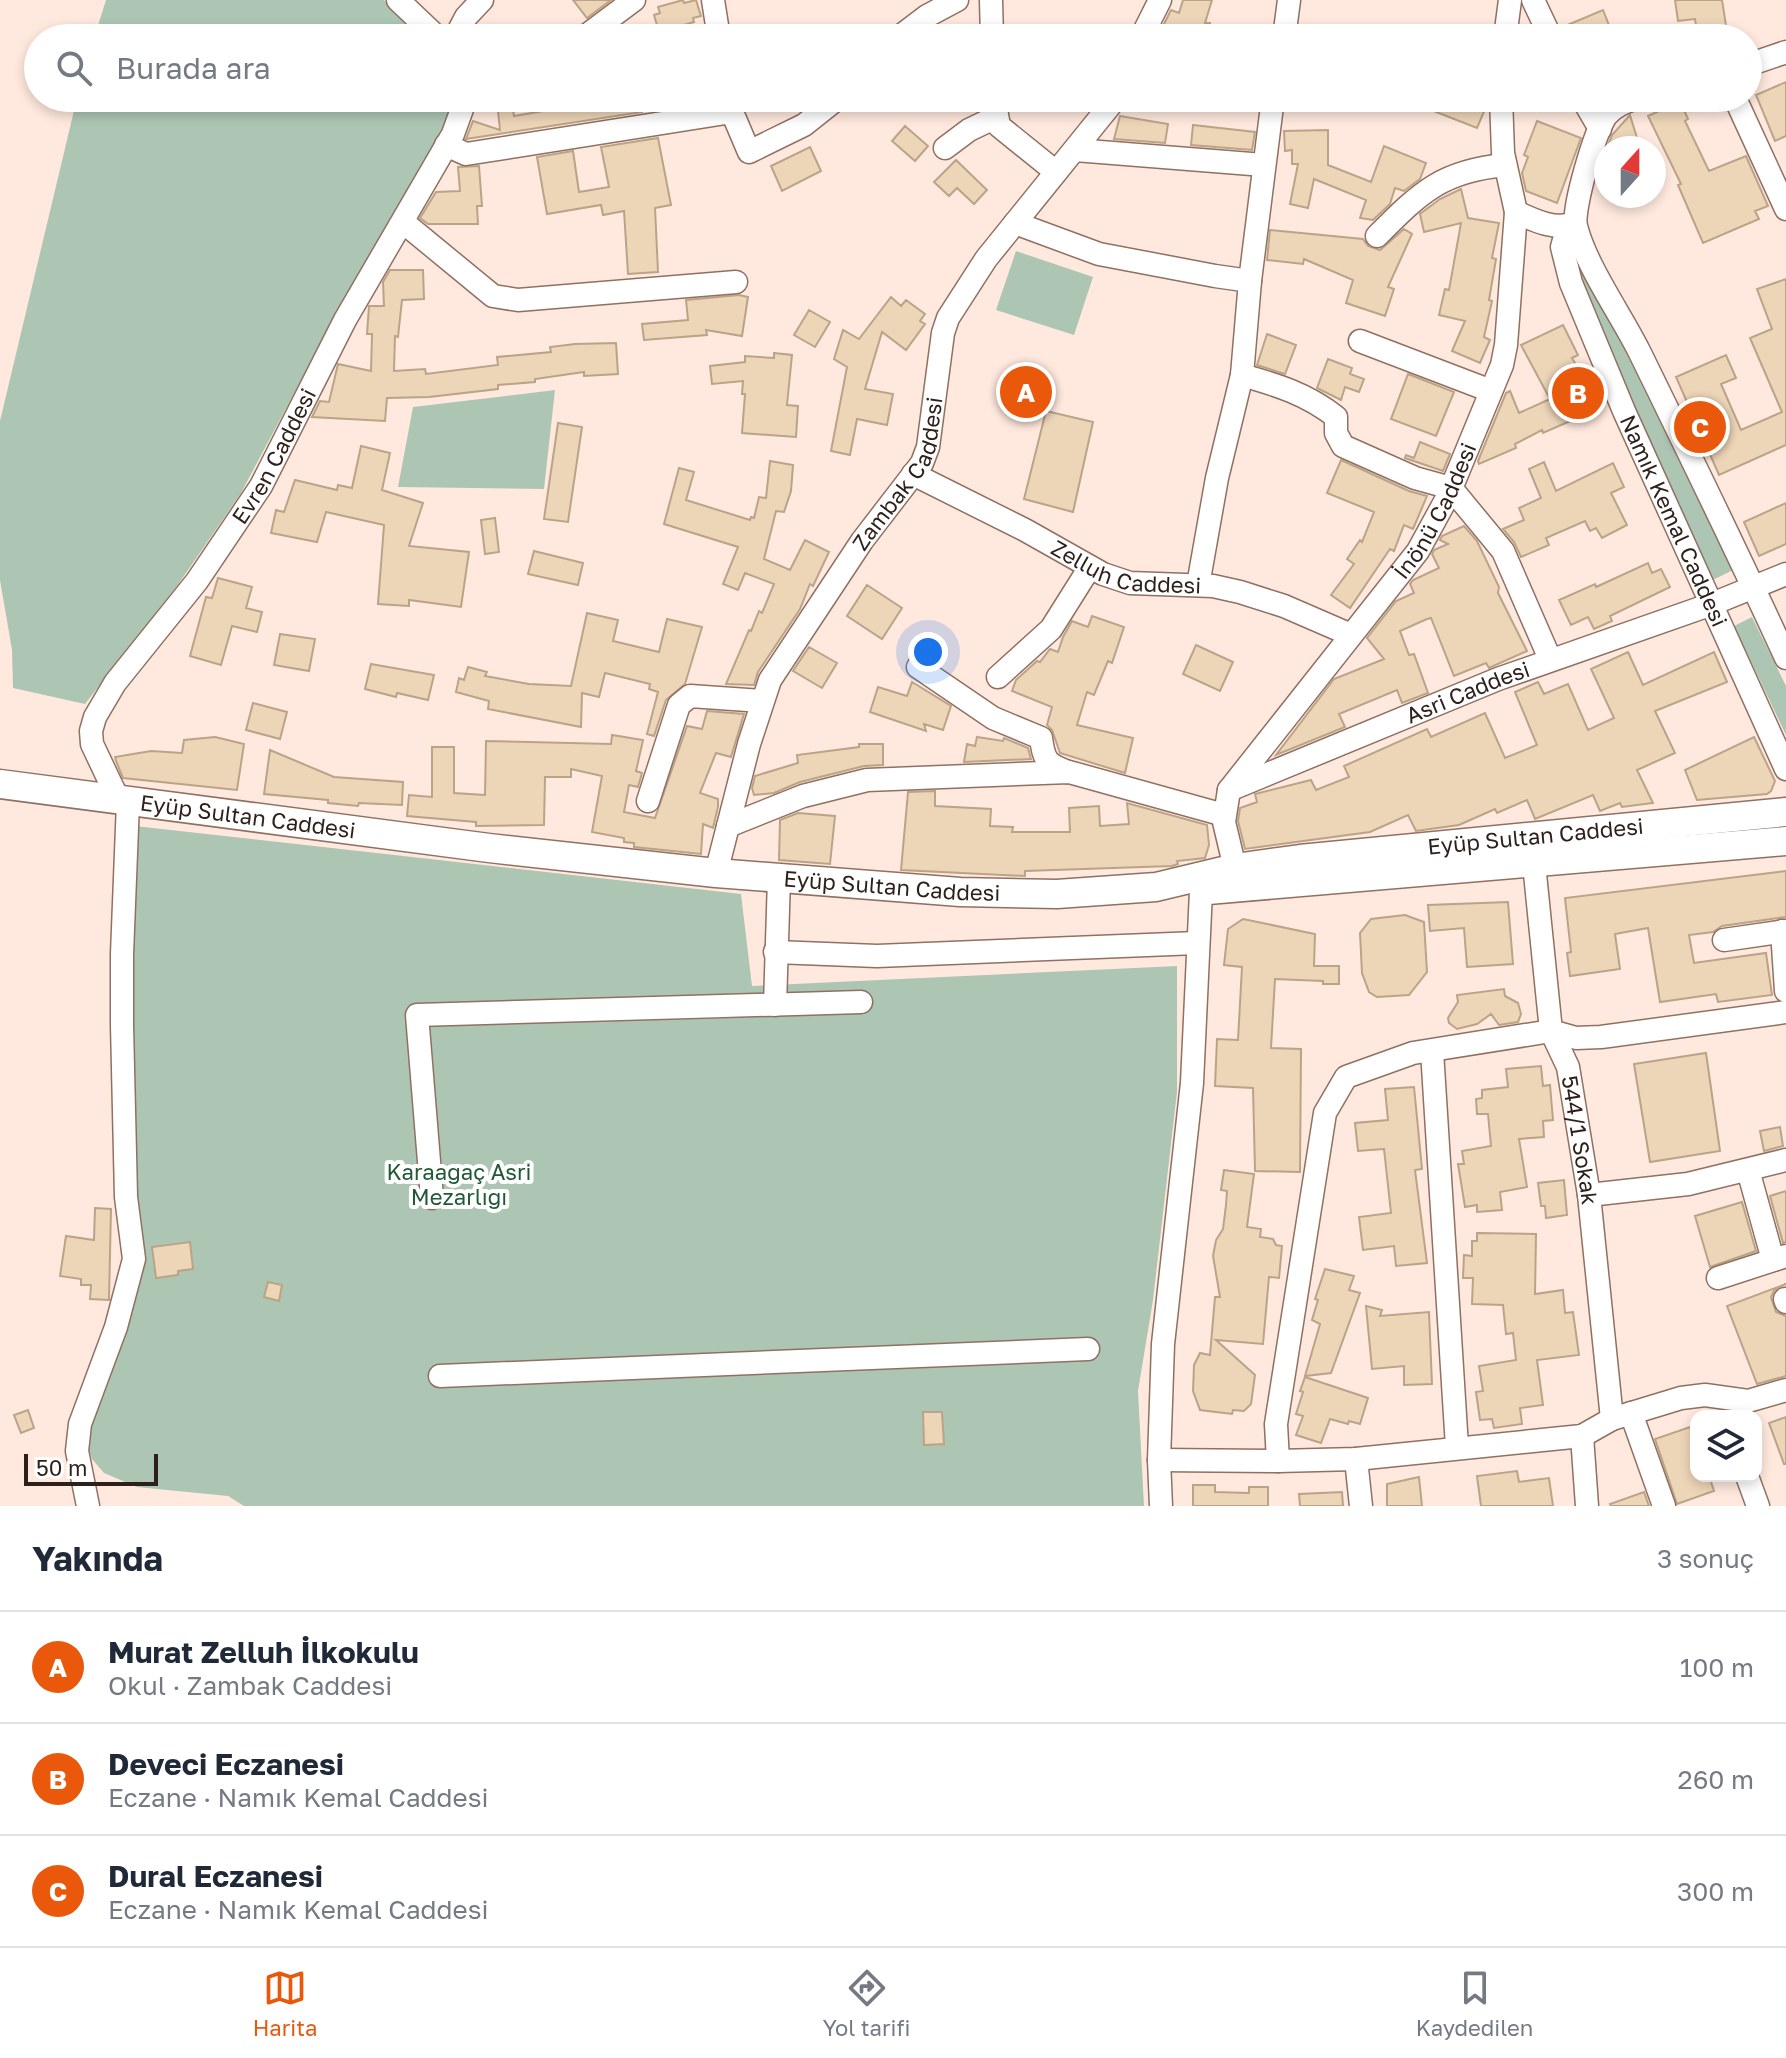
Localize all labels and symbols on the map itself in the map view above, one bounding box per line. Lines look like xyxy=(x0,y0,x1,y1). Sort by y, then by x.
north arrow xyxy=(1594,136,1666,208)
pin: A xyxy=(1000,362,1052,422)
pin: B xyxy=(1552,363,1604,423)
street label: Evren Caddesi xyxy=(225,384,321,529)
street label: Zambak Caddesi xyxy=(846,395,947,555)
pin: C xyxy=(1674,397,1726,457)
street label: Namık Kemal Caddesi xyxy=(1615,412,1733,632)
street label: İnönü Caddesi xyxy=(1387,439,1482,584)
street label: Zelluh Caddesi xyxy=(1047,534,1202,599)
your location xyxy=(908,632,948,672)
street label: Asri Caddesi xyxy=(1402,655,1533,729)
street label: Eyüp Sultan Caddesi xyxy=(139,788,357,843)
street label: Eyüp Sultan Caddesi xyxy=(1426,812,1645,860)
street label: Eyüp Sultan Caddesi xyxy=(783,864,1001,906)
street label: 544/1 Sokak xyxy=(1557,1074,1604,1206)
park label: Karaağaç Asri Mezarlığı xyxy=(387,1158,531,1210)
scale bar xyxy=(24,1450,158,1486)

